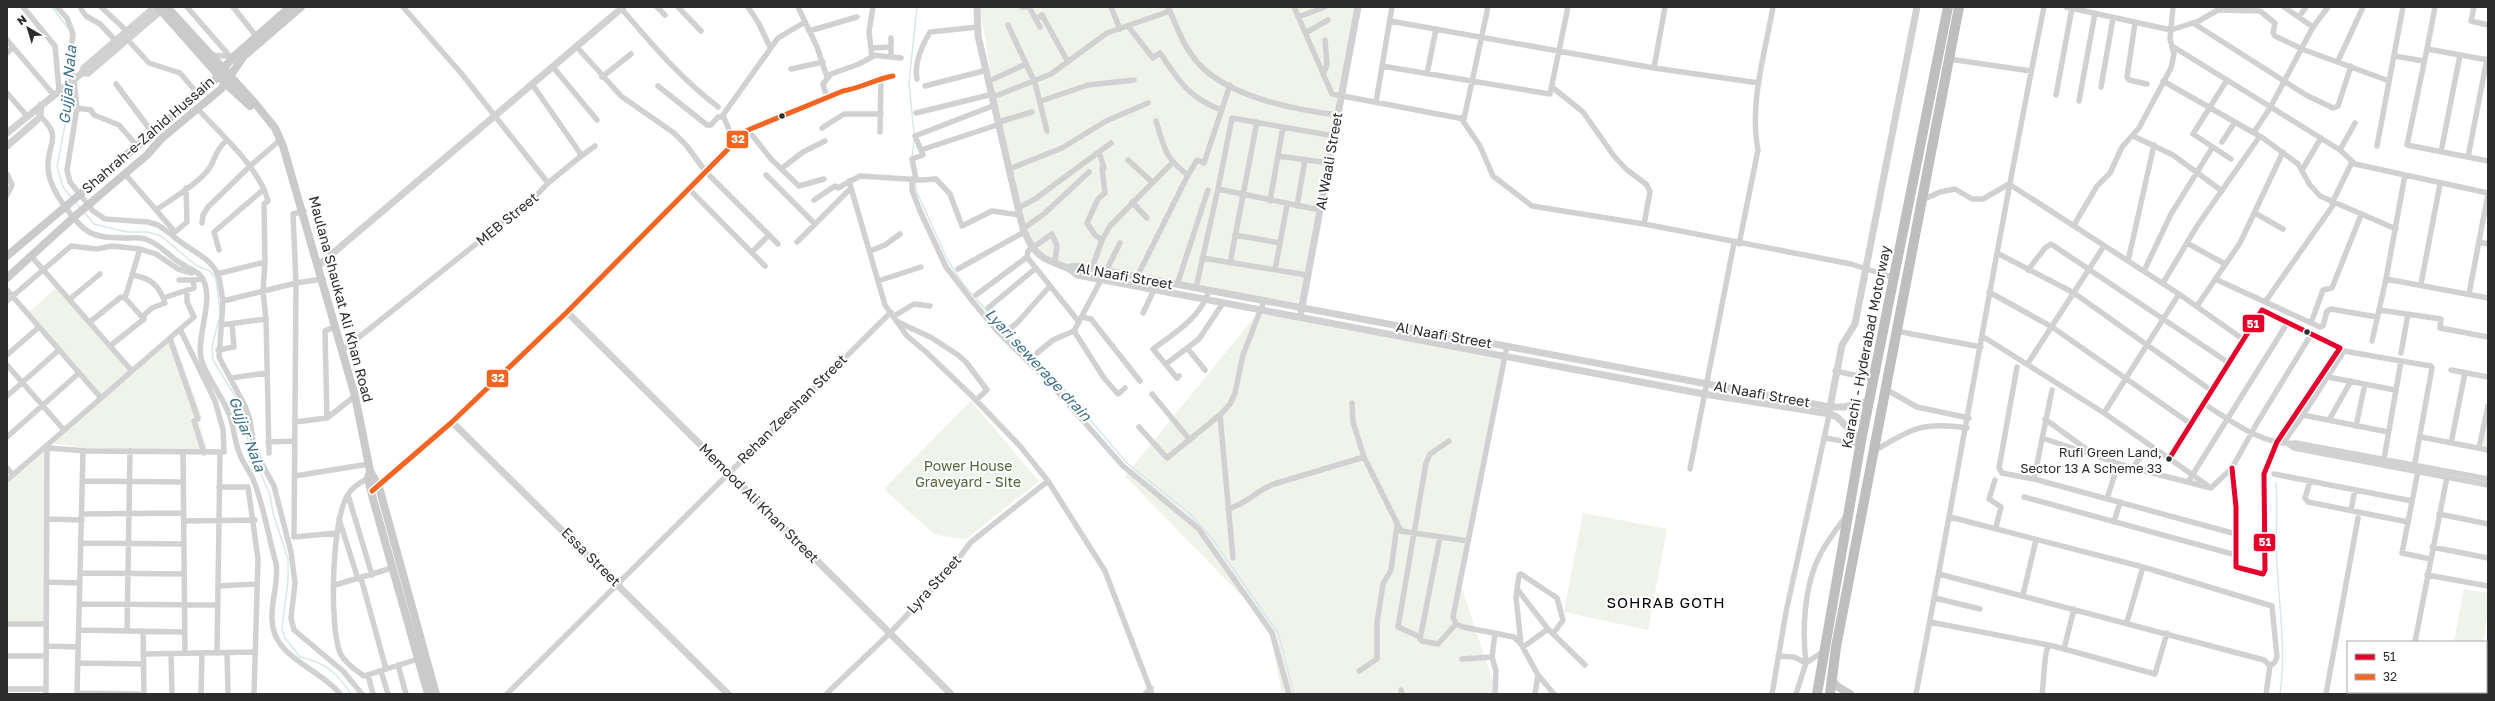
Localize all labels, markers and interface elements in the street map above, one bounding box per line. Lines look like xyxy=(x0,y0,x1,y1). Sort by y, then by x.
north arrow xyxy=(8,8,48,48)
text: N xyxy=(14,12,29,27)
water label: Gujjar Nala xyxy=(55,44,80,125)
street label: Shahrah-e-Zahid Hussain xyxy=(78,73,217,197)
unlabelled marker xyxy=(777,111,787,121)
street label: Al Waali Street xyxy=(1312,111,1345,211)
line badge: 32 xyxy=(726,130,749,149)
text: 32 xyxy=(731,132,745,145)
street label: MEB Street xyxy=(472,188,541,249)
street label: Maulana Shaukat Ali Khan Road xyxy=(306,194,377,404)
street label: Karachi - Hyderabad Motorway xyxy=(1837,244,1894,450)
street label: Al Naafi Street xyxy=(1076,259,1174,292)
water label: Lyari sewerage drain xyxy=(981,304,1096,425)
line badge: 51 xyxy=(2242,314,2265,333)
text: 51 xyxy=(2247,317,2260,330)
street label: Al Naafi Street xyxy=(1395,318,1493,351)
unlabelled marker xyxy=(2302,327,2312,337)
street label: Rehan Zeeshan Street xyxy=(733,350,850,467)
line badge: 32 xyxy=(486,369,509,388)
text: 32 xyxy=(491,371,505,384)
street label: Al Naafi Street xyxy=(1713,377,1811,410)
water label: Gujjar Nala xyxy=(225,393,270,475)
street label: Memood Ali Khan Street xyxy=(696,439,823,566)
place label: Rufi Green Land, Sector 13 A Scheme 33 xyxy=(2020,444,2162,476)
marker: Rufi Green Land, Sector 13 A Scheme 33 xyxy=(2164,454,2174,464)
park label: Power House Graveyard - Site xyxy=(915,457,1021,490)
street label: Essa Street xyxy=(558,524,624,590)
line badge: 51 xyxy=(2253,533,2276,552)
text: 51 xyxy=(2259,535,2272,548)
street label: Lyra Street xyxy=(903,551,964,616)
district label: SOHRAB GOTH xyxy=(1606,593,1726,611)
legend xyxy=(2347,641,2487,693)
text: 51 xyxy=(2383,649,2396,664)
text: 32 xyxy=(2383,669,2397,684)

